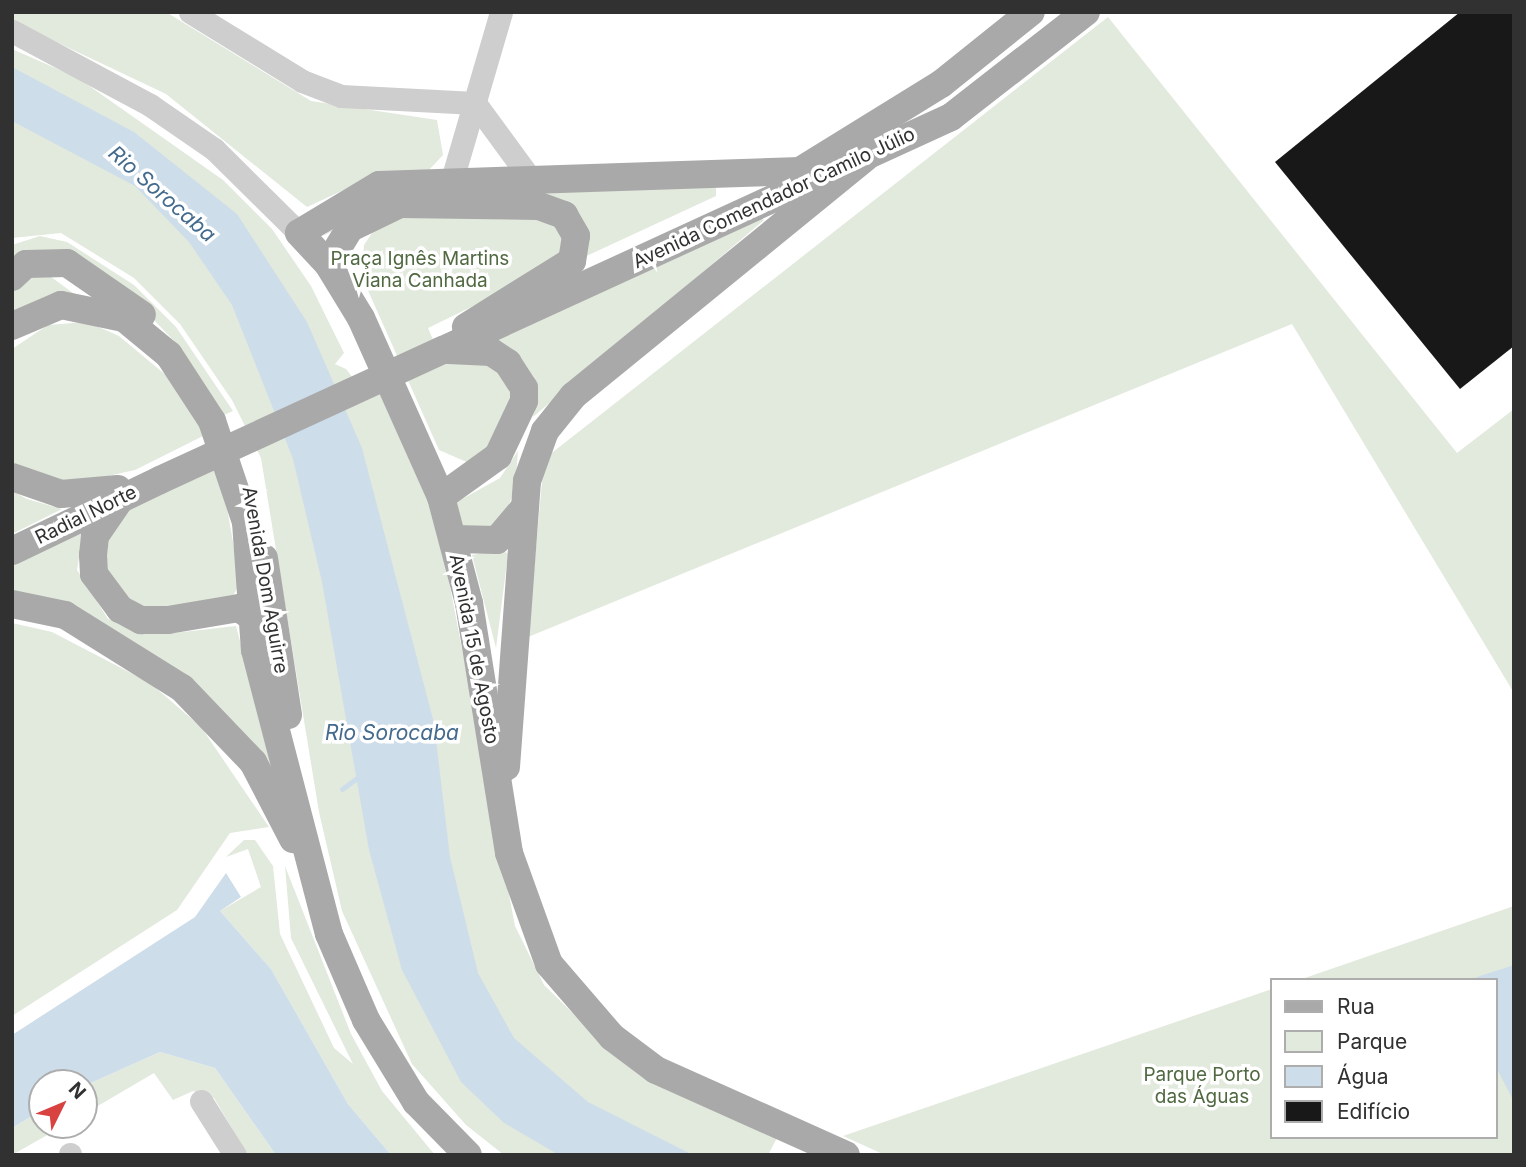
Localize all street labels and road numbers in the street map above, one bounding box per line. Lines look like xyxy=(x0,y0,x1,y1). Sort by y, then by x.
street label: Avenida Comendador Camilo Júlio xyxy=(629,122,919,274)
street label: Radial Norte xyxy=(32,481,140,549)
street label: Avenida Dom Aguirre xyxy=(237,485,293,675)
street label: Avenida 15 de Agosto xyxy=(444,552,504,746)

